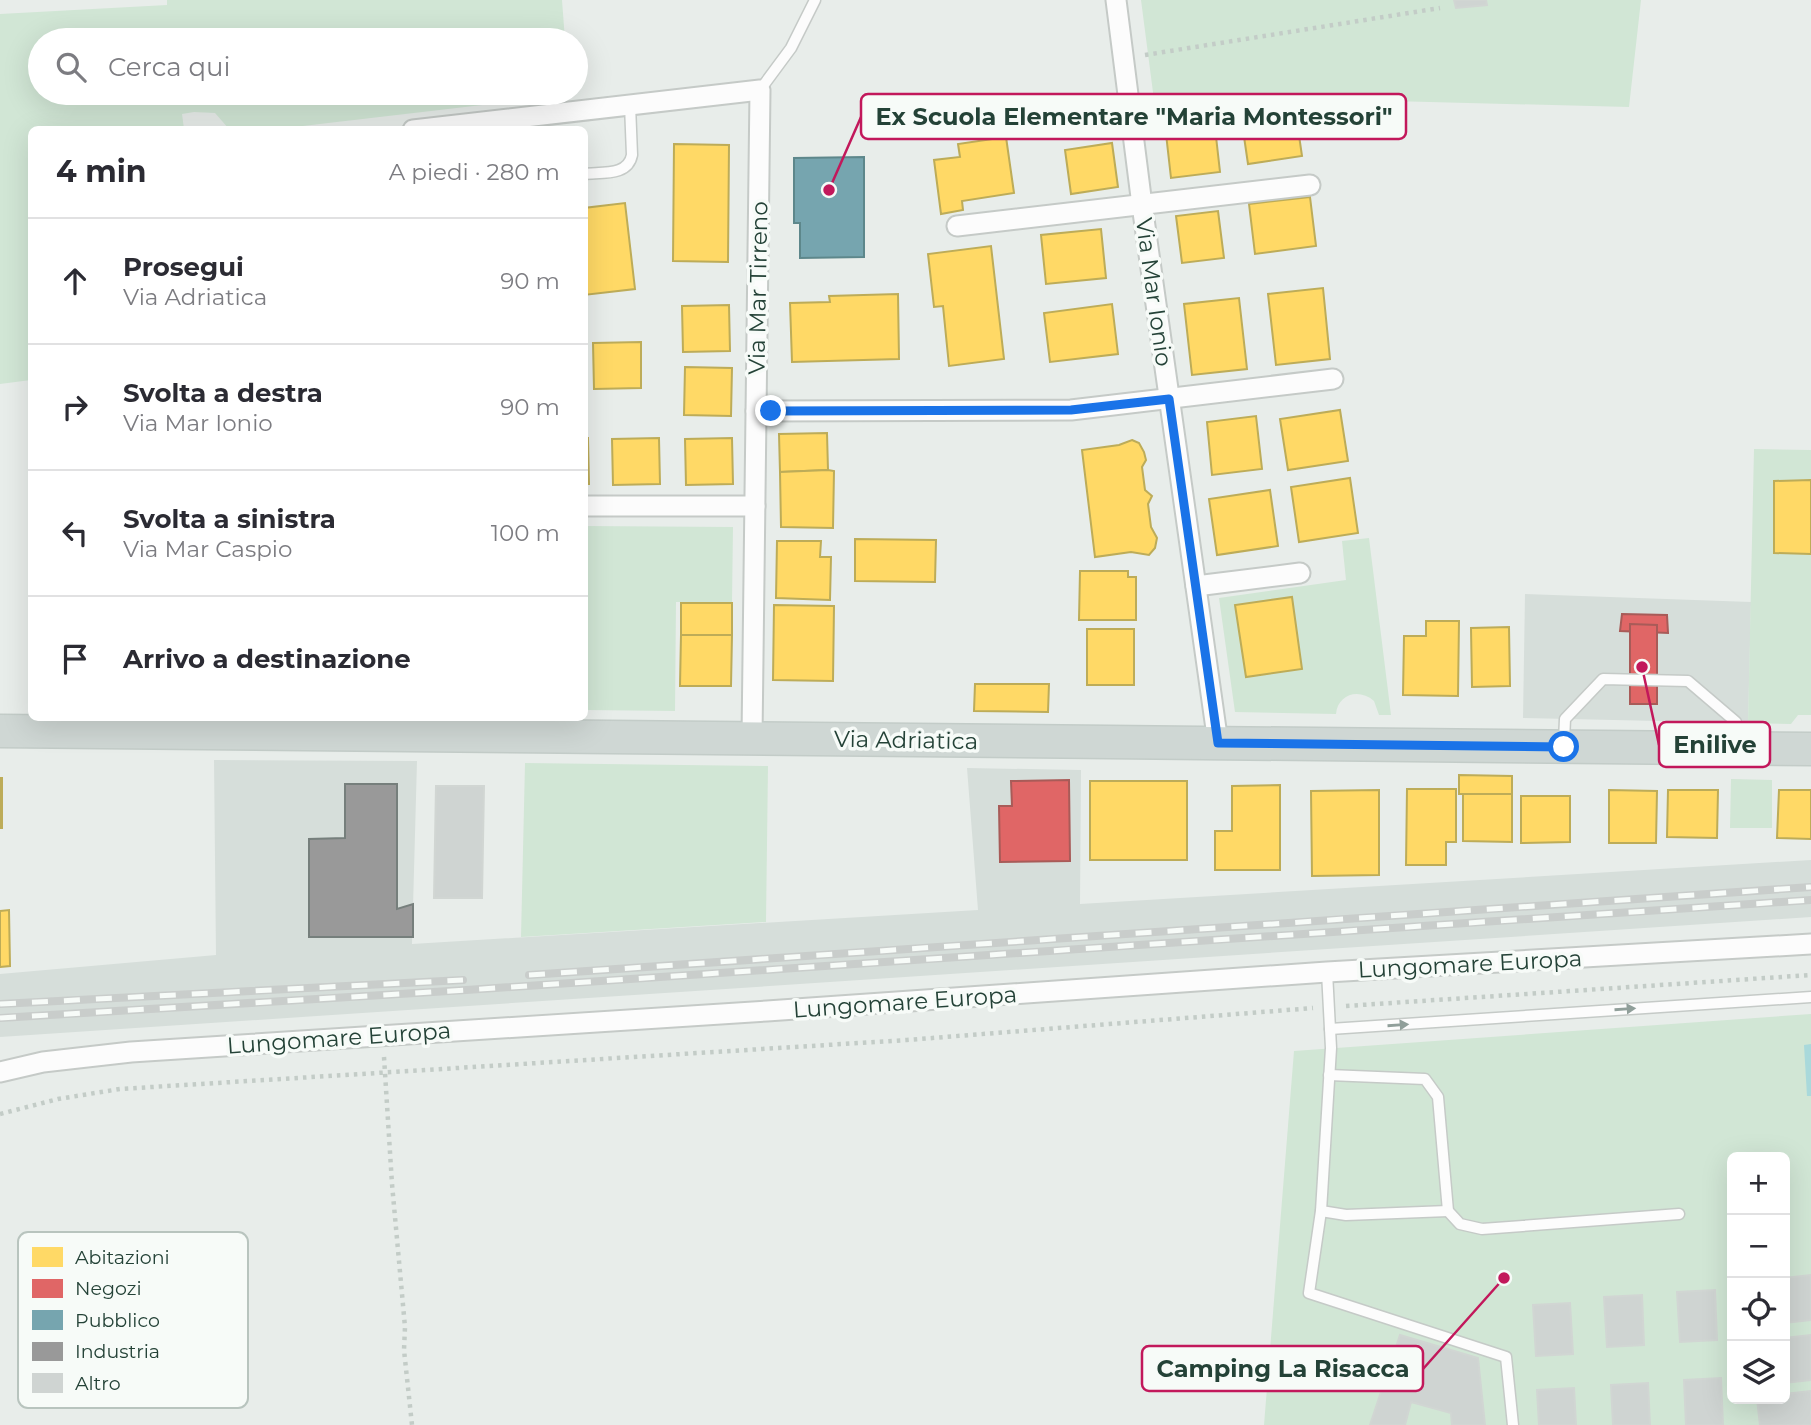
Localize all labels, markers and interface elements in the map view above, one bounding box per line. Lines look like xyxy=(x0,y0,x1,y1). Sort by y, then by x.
search box xyxy=(28,28,588,105)
icon: search xyxy=(52,48,90,86)
text: Cerca qui xyxy=(108,51,231,83)
callout: Ex Scuola Elementare "Maria Montessori" xyxy=(861,94,1406,139)
text: Ex Scuola Elementare "Maria Montessori" xyxy=(876,102,1392,131)
text: 4 min xyxy=(56,153,146,190)
text: A piedi · 280 m xyxy=(389,158,560,186)
street label: Via Mar Tirreno xyxy=(742,201,774,375)
street label: Via Mar Ionio xyxy=(1130,216,1178,368)
text: Prosegui xyxy=(123,251,244,283)
icon: ahead xyxy=(56,262,94,300)
text: 90 m xyxy=(500,267,560,295)
text: Via Adriatica xyxy=(123,283,267,311)
text: Svolta a destra xyxy=(123,377,323,409)
icon: right xyxy=(56,388,94,426)
text: 90 m xyxy=(500,393,560,421)
route end xyxy=(755,395,786,426)
text: Via Mar Ionio xyxy=(123,409,273,437)
text: Svolta a sinistra xyxy=(123,503,336,535)
icon: left xyxy=(56,514,94,552)
text: 100 m xyxy=(491,519,560,547)
text: Via Mar Caspio xyxy=(123,535,292,563)
icon: arrive xyxy=(56,640,94,678)
text: Arrivo a destinazione xyxy=(123,643,411,675)
callout: Enilive xyxy=(1659,722,1770,767)
street label: Via Adriatica xyxy=(834,725,978,755)
text: Enilive xyxy=(1673,730,1757,759)
route start xyxy=(1548,731,1579,762)
street label: Lungomare Europa xyxy=(1357,944,1583,984)
street label: Lungomare Europa xyxy=(792,980,1018,1024)
one-way arrow xyxy=(1614,1003,1636,1014)
street label: Lungomare Europa xyxy=(226,1016,452,1060)
one-way arrow xyxy=(1387,1019,1409,1030)
map controls xyxy=(1727,1152,1790,1404)
button: + xyxy=(1727,1152,1790,1215)
button: − xyxy=(1727,1215,1790,1278)
legend xyxy=(18,1232,248,1408)
text: Abitazioni xyxy=(75,1246,170,1269)
text: Negozi xyxy=(75,1277,142,1300)
button: locate xyxy=(1727,1278,1790,1341)
text: Pubblico xyxy=(75,1309,160,1332)
text: Industria xyxy=(75,1340,160,1363)
button: layers xyxy=(1727,1341,1790,1404)
callout: Camping La Risacca xyxy=(1142,1346,1423,1391)
text: Camping La Risacca xyxy=(1156,1354,1410,1383)
text: Altro xyxy=(75,1372,121,1395)

